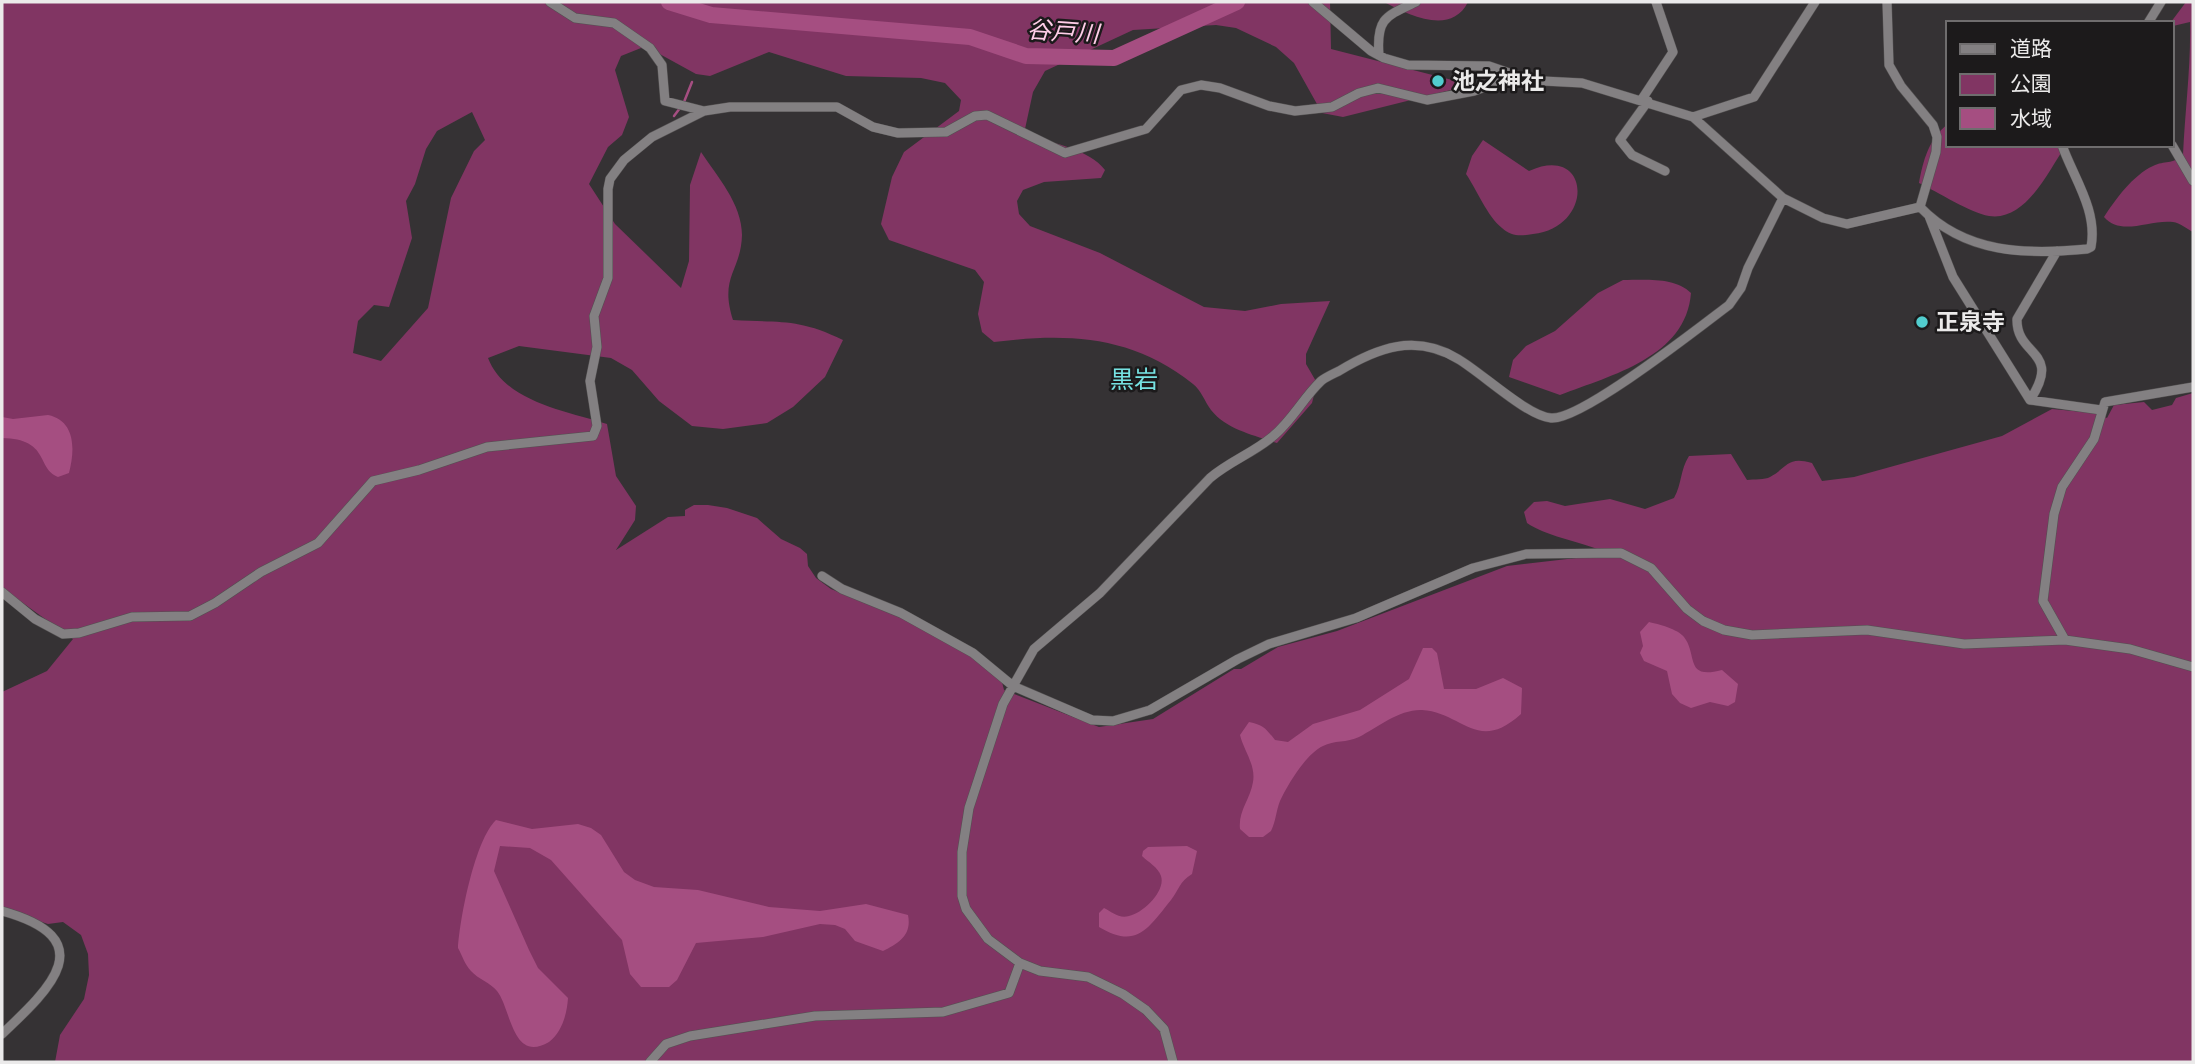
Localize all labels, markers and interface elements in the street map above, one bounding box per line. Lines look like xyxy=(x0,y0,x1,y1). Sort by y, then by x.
water label: 谷戸川 xyxy=(1026,16,1103,49)
legend xyxy=(1946,21,2174,147)
text: 道路 xyxy=(2010,36,2052,62)
place label: 池之神社 xyxy=(1452,67,1544,95)
text: 公園 xyxy=(2010,71,2052,97)
marker: 池之神社 xyxy=(1430,73,1446,89)
text: 水域 xyxy=(2010,106,2052,132)
place label: 正泉寺 xyxy=(1936,308,2005,336)
marker: 正泉寺 xyxy=(1914,314,1930,330)
district label: 黒岩 xyxy=(1110,366,1158,394)

